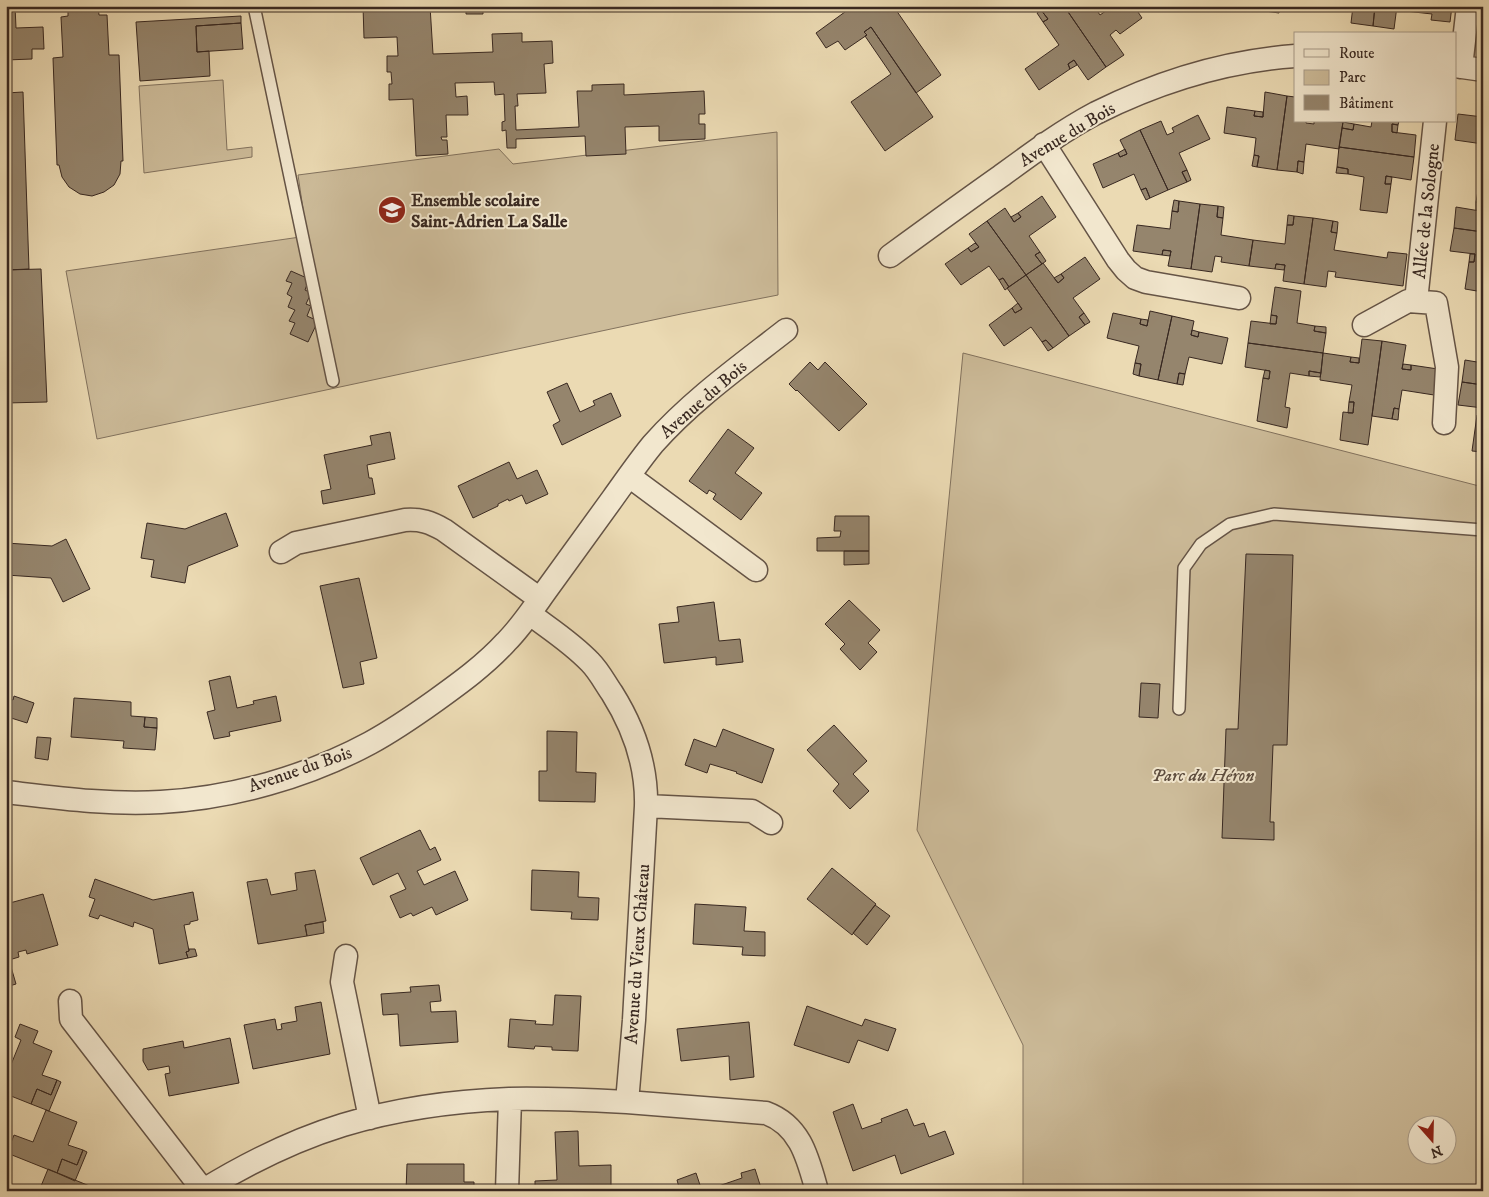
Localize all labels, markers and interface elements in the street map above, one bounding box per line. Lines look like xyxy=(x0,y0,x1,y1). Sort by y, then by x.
legend xyxy=(1294,32,1456,122)
text: Route xyxy=(1339,44,1374,63)
text: Parc xyxy=(1339,68,1367,87)
text: Bâtiment xyxy=(1339,94,1394,113)
street label: Avenue du Bois xyxy=(1016,98,1120,172)
street label: Allée de la Sologne xyxy=(1409,142,1445,280)
place label: Ensemble scolaire Saint-Adrien La Salle xyxy=(411,190,568,233)
school or university icon: Ensemble scolaire Saint-Adrien La Salle xyxy=(377,195,407,225)
street label: Avenue du Bois xyxy=(656,356,752,444)
street label: Avenue du Bois xyxy=(246,742,355,798)
park label: Parc du Héron xyxy=(1152,765,1254,787)
street label: Avenue du Vieux Château xyxy=(621,863,655,1045)
north arrow xyxy=(1406,1114,1456,1164)
text: N xyxy=(1427,1141,1445,1162)

